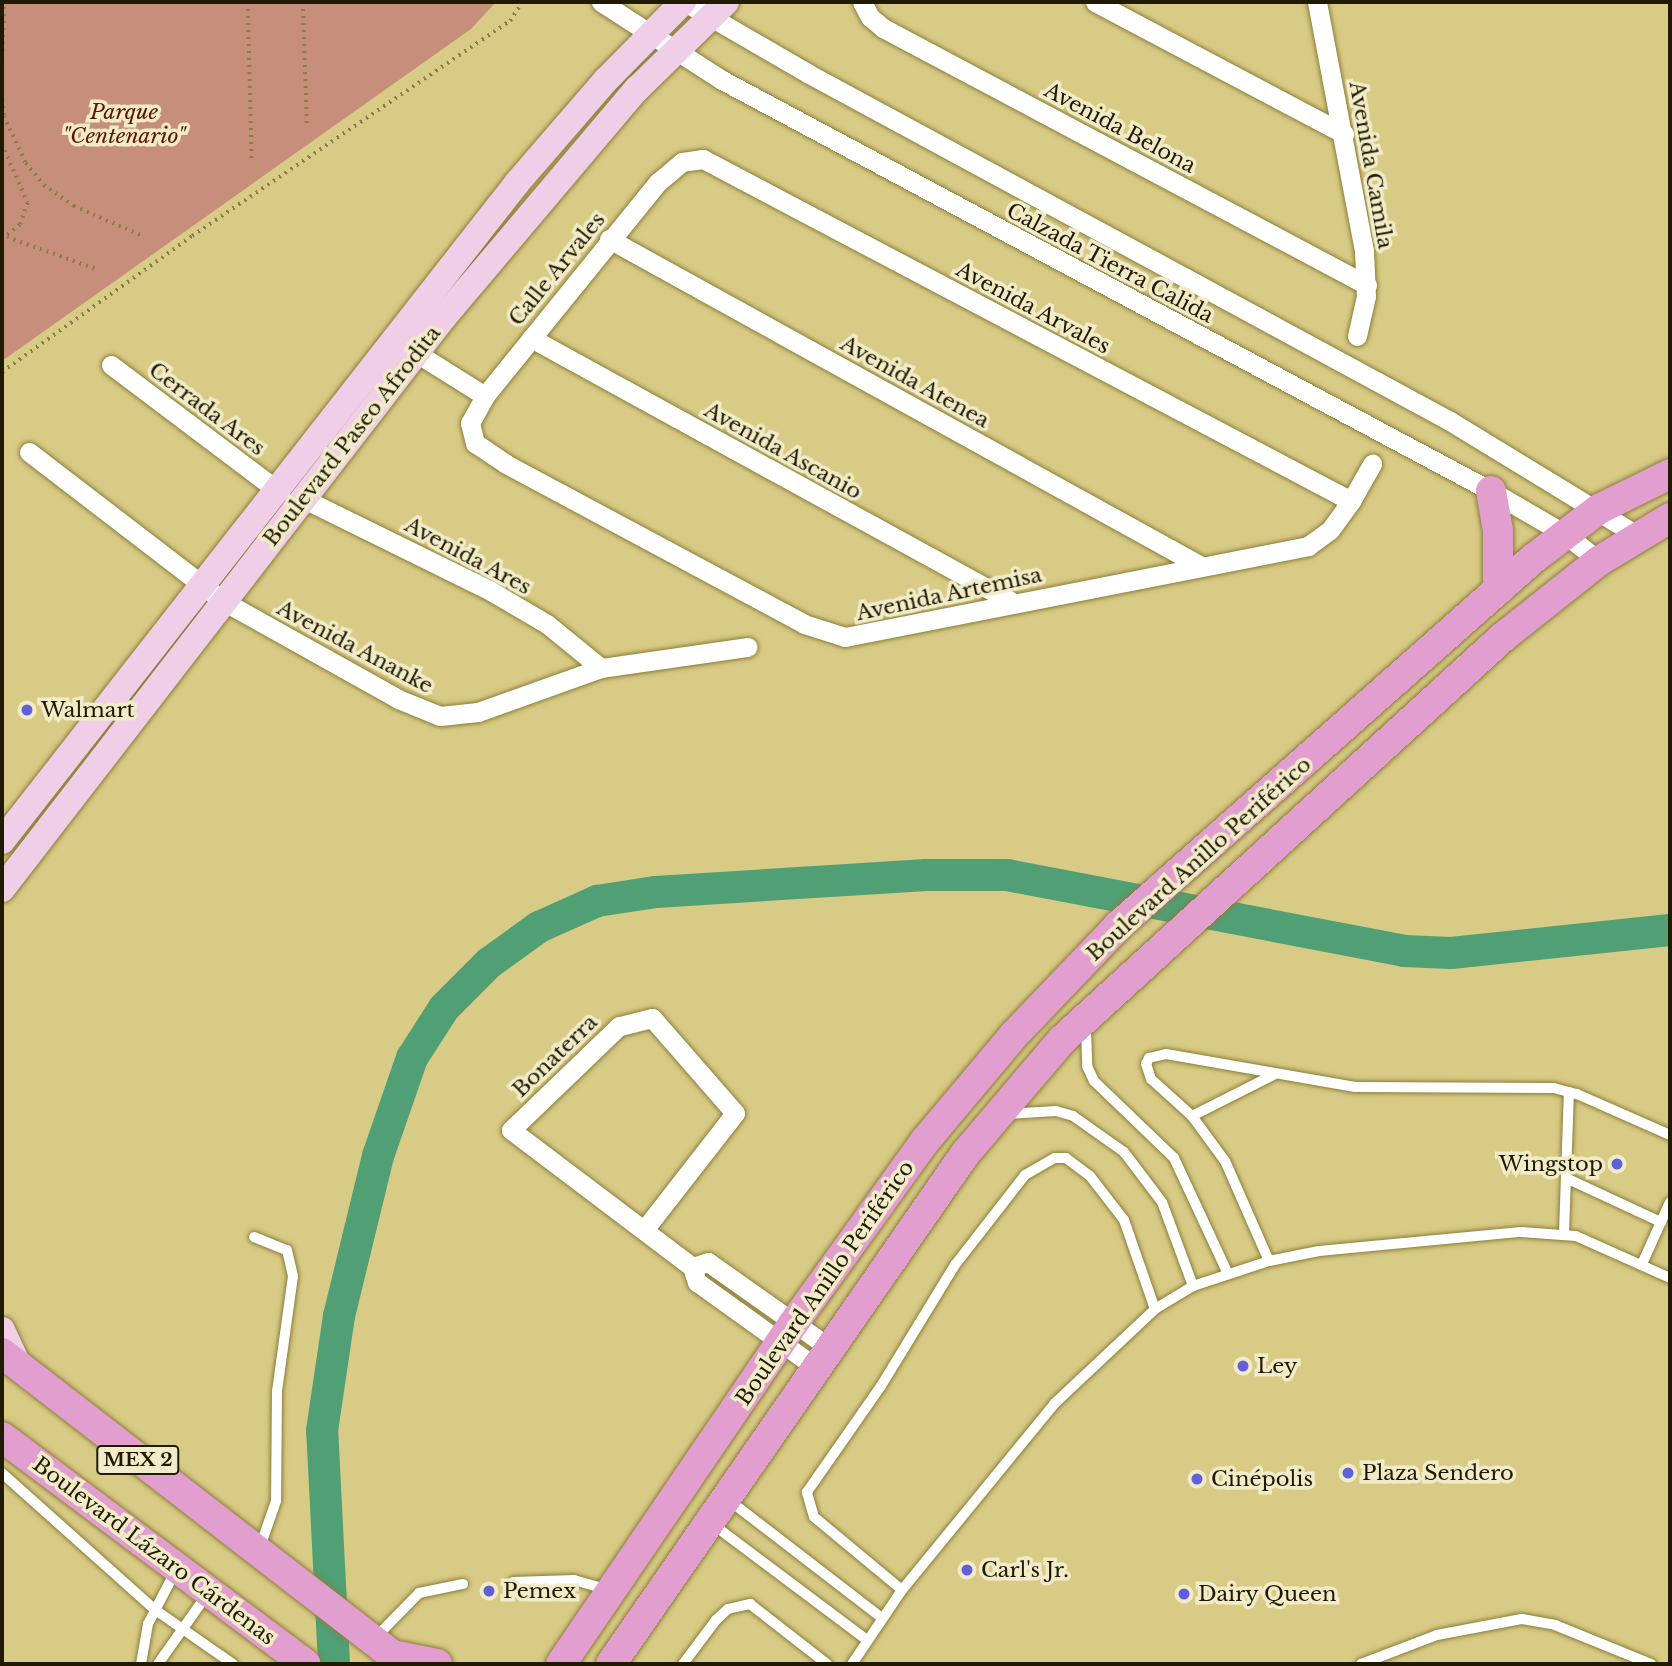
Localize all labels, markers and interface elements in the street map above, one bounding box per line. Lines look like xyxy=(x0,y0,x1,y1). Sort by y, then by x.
street label: Avenida Belona xyxy=(1040,78,1200,178)
street label: Avenida Camila xyxy=(1344,79,1398,251)
park label: Parque "Centenario" xyxy=(63,99,185,149)
street label: Calzada Tierra Calida xyxy=(1002,197,1218,329)
street label: Calle Arvales xyxy=(503,207,611,331)
street label: Avenida Arvales xyxy=(951,257,1115,359)
street label: Boulevard Paseo Afrodita xyxy=(258,321,446,551)
street label: Avenida Atenea xyxy=(836,330,994,434)
street label: Cerrada Ares xyxy=(144,357,270,461)
street label: Avenida Ascanio xyxy=(700,397,866,505)
street label: Avenida Ares xyxy=(400,512,536,600)
street label: Avenida Artemisa xyxy=(853,562,1045,626)
street label: Avenida Ananke xyxy=(272,595,438,699)
place label: Walmart xyxy=(41,697,134,723)
marker: Walmart xyxy=(19,702,35,718)
street label: Boulevard Anillo Periférico xyxy=(1081,751,1317,967)
street label: Bonaterra xyxy=(508,1010,602,1102)
place label: Wingstop xyxy=(1499,1151,1603,1177)
street label: Boulevard Anillo Periférico xyxy=(730,1156,920,1410)
marker: Wingstop xyxy=(1609,1156,1625,1172)
place label: Ley xyxy=(1257,1353,1297,1379)
marker: Ley xyxy=(1235,1358,1251,1374)
road number: MEX 2 xyxy=(96,1444,180,1476)
street label: Boulevard Lázaro Cárdenas xyxy=(28,1452,280,1650)
place label: Plaza Sendero xyxy=(1362,1460,1514,1486)
marker: Plaza Sendero xyxy=(1340,1465,1356,1481)
place label: Cinépolis xyxy=(1211,1466,1313,1492)
marker: Cinépolis xyxy=(1189,1471,1205,1487)
place label: Carl's Jr. xyxy=(981,1557,1069,1583)
marker: Carl's Jr. xyxy=(959,1562,975,1578)
place label: Pemex xyxy=(503,1578,576,1604)
place label: Dairy Queen xyxy=(1198,1581,1337,1607)
marker: Pemex xyxy=(481,1583,497,1599)
marker: Dairy Queen xyxy=(1176,1586,1192,1602)

